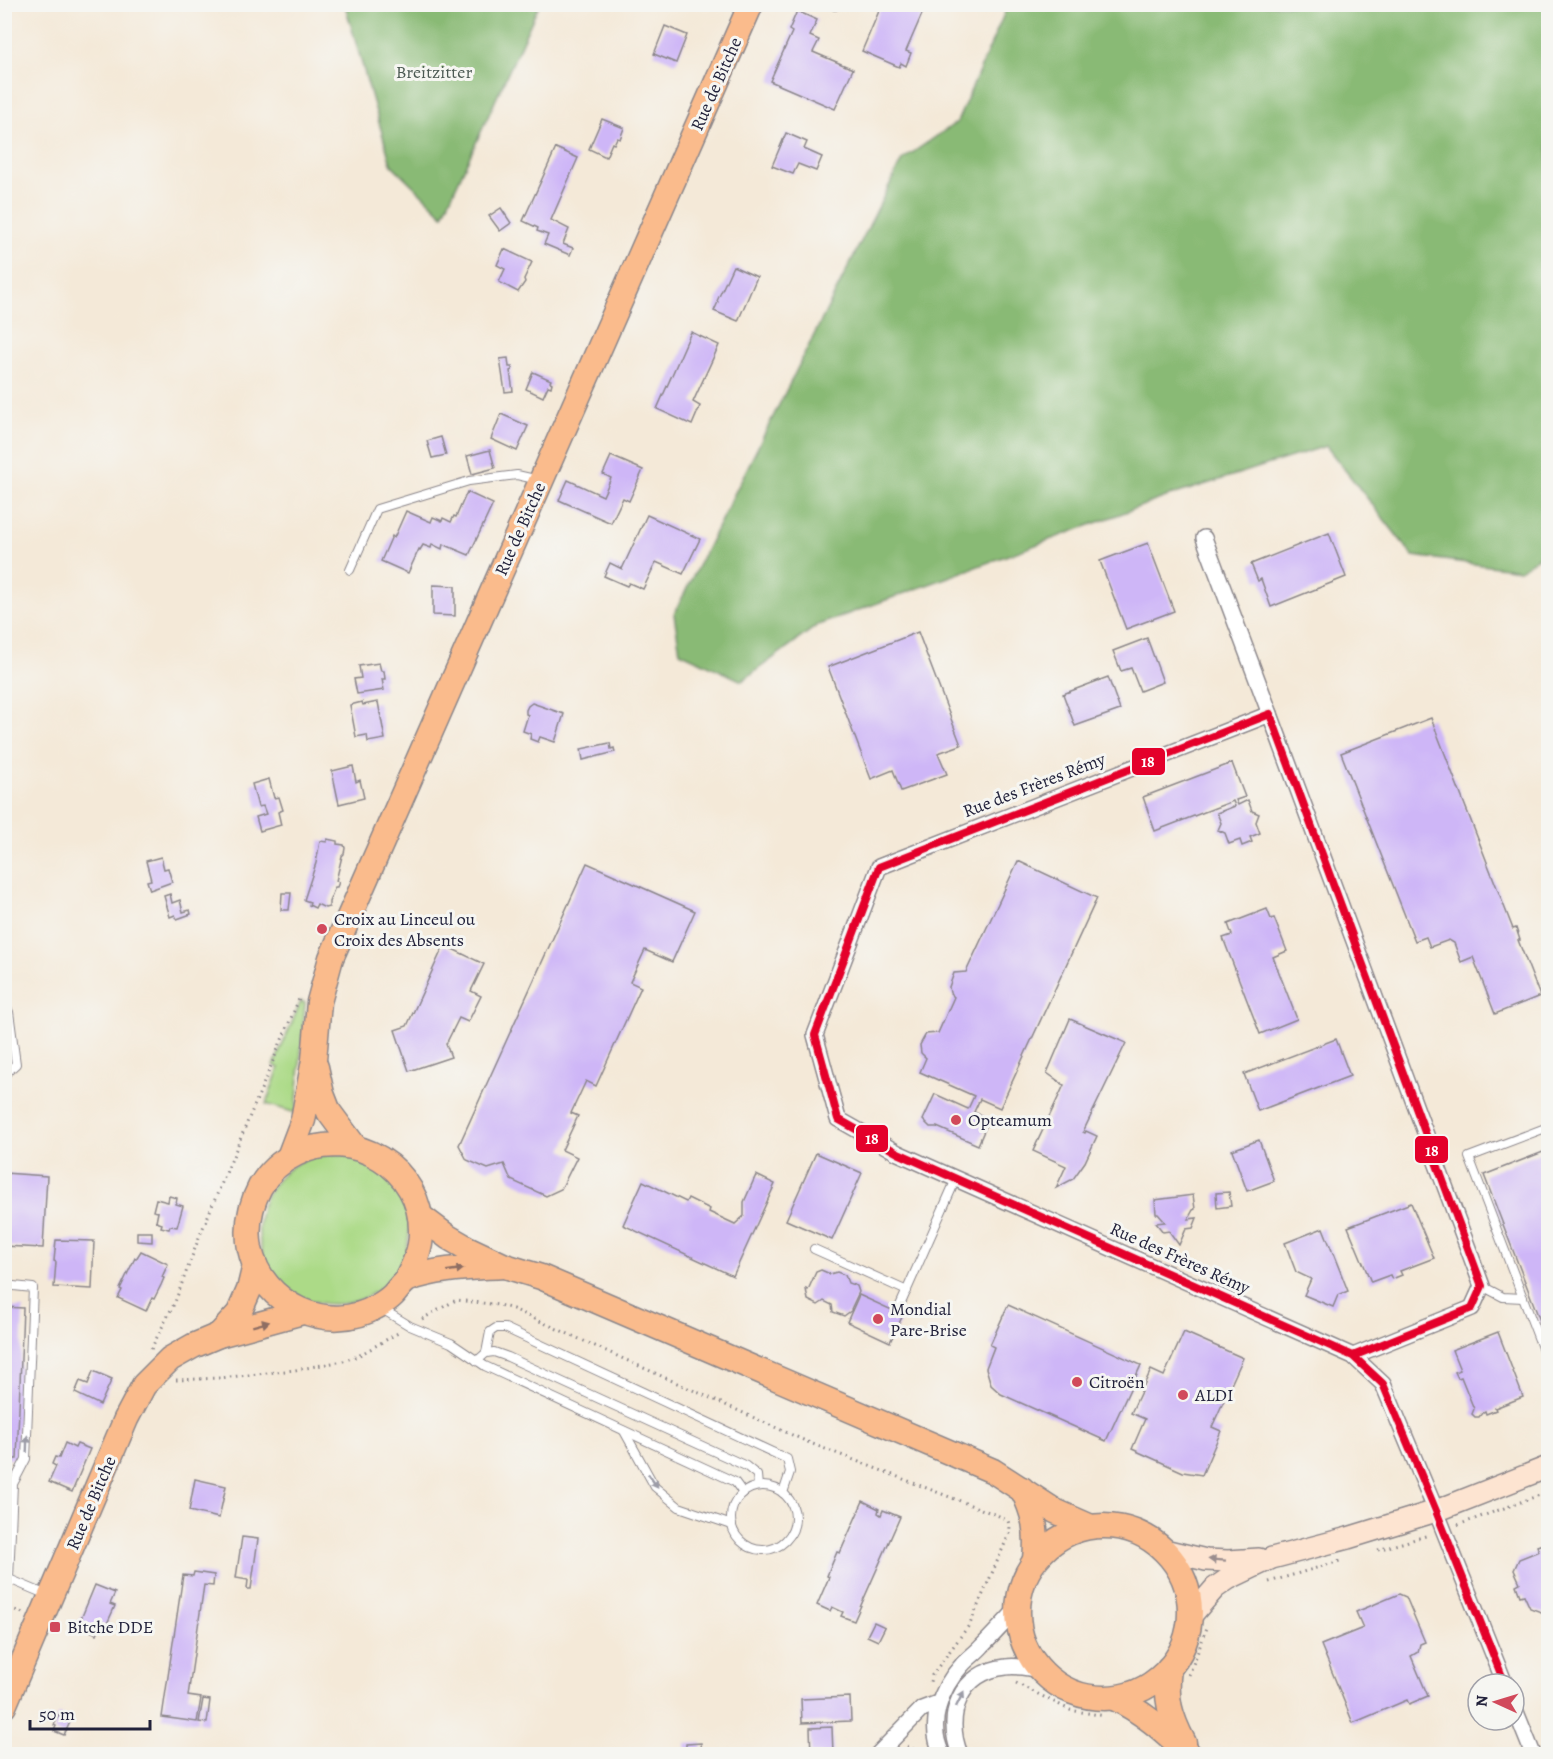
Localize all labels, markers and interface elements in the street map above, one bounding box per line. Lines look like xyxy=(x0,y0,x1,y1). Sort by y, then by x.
street label: Rue de Bitche xyxy=(685,33,747,135)
park label: Breitzitter xyxy=(396,60,472,84)
street label: Rue de Bitche xyxy=(489,478,551,580)
street label: Rue des Frères Rémy xyxy=(959,746,1110,823)
line badge: 18 xyxy=(1131,747,1166,776)
text: 18 xyxy=(1141,751,1155,773)
place label: Croix au Linceul ou Croix des Absents xyxy=(334,907,476,952)
marker: Croix au Linceul ou Croix des Absents xyxy=(315,922,329,936)
place label: Opteamum xyxy=(968,1108,1052,1132)
marker: Opteamum xyxy=(949,1113,963,1127)
line badge: 18 xyxy=(855,1124,889,1153)
text: 18 xyxy=(865,1128,879,1150)
line badge: 18 xyxy=(1414,1135,1449,1164)
text: 18 xyxy=(1425,1140,1439,1162)
street label: Rue des Frères Rémy xyxy=(1106,1216,1255,1300)
one-way arrow xyxy=(446,1266,465,1275)
place label: Mondial Pare-Brise xyxy=(890,1297,967,1342)
marker: Mondial Pare-Brise xyxy=(871,1312,885,1326)
one-way arrow xyxy=(252,1318,270,1328)
place label: Citroën xyxy=(1089,1370,1145,1394)
marker: Citroën xyxy=(1070,1375,1084,1389)
place label: ALDI xyxy=(1194,1383,1233,1407)
marker: ALDI xyxy=(1176,1388,1190,1402)
one-way arrow xyxy=(22,1434,32,1453)
street label: Rue de Bitche xyxy=(60,1452,122,1554)
one-way arrow xyxy=(647,1473,659,1489)
one-way arrow xyxy=(1208,1556,1227,1565)
place label: Bitche DDE xyxy=(67,1615,153,1639)
marker: Bitche DDE xyxy=(48,1620,62,1634)
north arrow xyxy=(1466,1672,1526,1732)
one-way arrow xyxy=(956,1690,965,1707)
scale bar xyxy=(30,1693,150,1731)
text: N xyxy=(1471,1694,1493,1708)
text: 50 m xyxy=(39,1702,75,1726)

